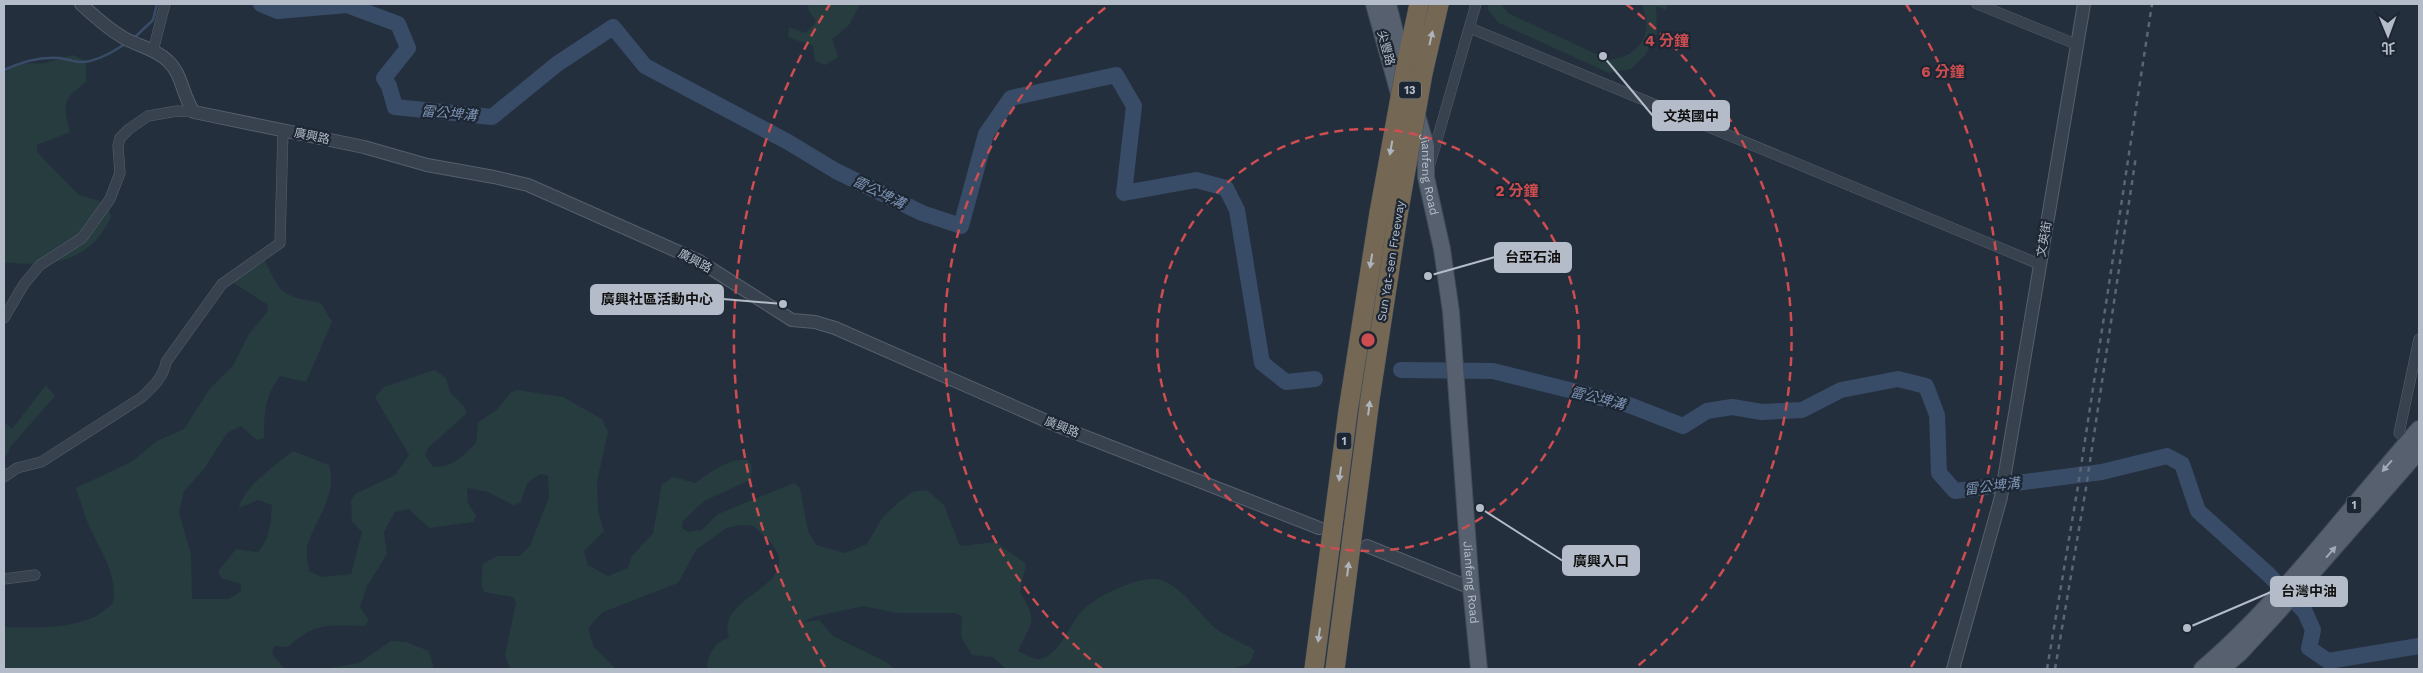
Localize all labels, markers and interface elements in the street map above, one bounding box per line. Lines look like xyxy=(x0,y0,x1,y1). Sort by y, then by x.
north arrow xyxy=(2363,10,2413,60)
street label: 尖豐路 xyxy=(1375,29,1397,67)
one-way arrow xyxy=(1427,31,1435,46)
text: 4 分鐘 xyxy=(1645,32,1689,50)
text: 北 xyxy=(2381,40,2395,56)
text: 6 分鐘 xyxy=(1921,63,1965,81)
road number: 13 xyxy=(1399,82,1421,98)
callout: 文英國中 xyxy=(1653,101,1729,130)
water label: 雷公埤溝 xyxy=(420,103,480,124)
text: 文英國中 xyxy=(1663,108,1719,124)
street label: 廣興路 xyxy=(293,125,331,147)
street label: Jianfeng Road xyxy=(1416,132,1441,217)
one-way arrow xyxy=(1386,140,1394,156)
water label: 雷公埤溝 xyxy=(850,173,909,212)
text: 2 分鐘 xyxy=(1495,182,1539,200)
street label: Sun Yat-sen Freeway xyxy=(1375,199,1408,322)
street label: 文英街 xyxy=(2034,220,2054,258)
callout: 台亞石油 xyxy=(1495,243,1571,272)
street label: 廣興路 xyxy=(676,246,714,276)
text: 台亞石油 xyxy=(1505,249,1561,265)
one-way arrow xyxy=(1367,253,1375,269)
callout: 廣興社區活動中心 xyxy=(591,285,723,314)
text: 廣興社區活動中心 xyxy=(601,291,713,307)
centre of rings xyxy=(1359,331,1377,349)
water label: 雷公埤溝 xyxy=(1569,383,1629,413)
one-way arrow xyxy=(1365,399,1373,415)
street label: 廣興路 xyxy=(1043,414,1081,440)
road number: 1 xyxy=(1336,432,1352,450)
one-way arrow xyxy=(2382,460,2393,472)
one-way arrow xyxy=(1336,466,1344,482)
water label: 雷公埤溝 xyxy=(1963,474,2023,497)
road number: 1 xyxy=(2346,496,2362,514)
street label: Jianfeng Road xyxy=(1461,541,1481,624)
callout: 廣興入口 xyxy=(1563,546,1639,575)
one-way arrow xyxy=(2325,546,2337,558)
text: 廣興入口 xyxy=(1573,553,1629,569)
one-way arrow xyxy=(1345,561,1353,577)
callout: 台灣中油 xyxy=(2271,577,2347,606)
text: 台灣中油 xyxy=(2281,583,2337,599)
one-way arrow xyxy=(1314,627,1322,643)

